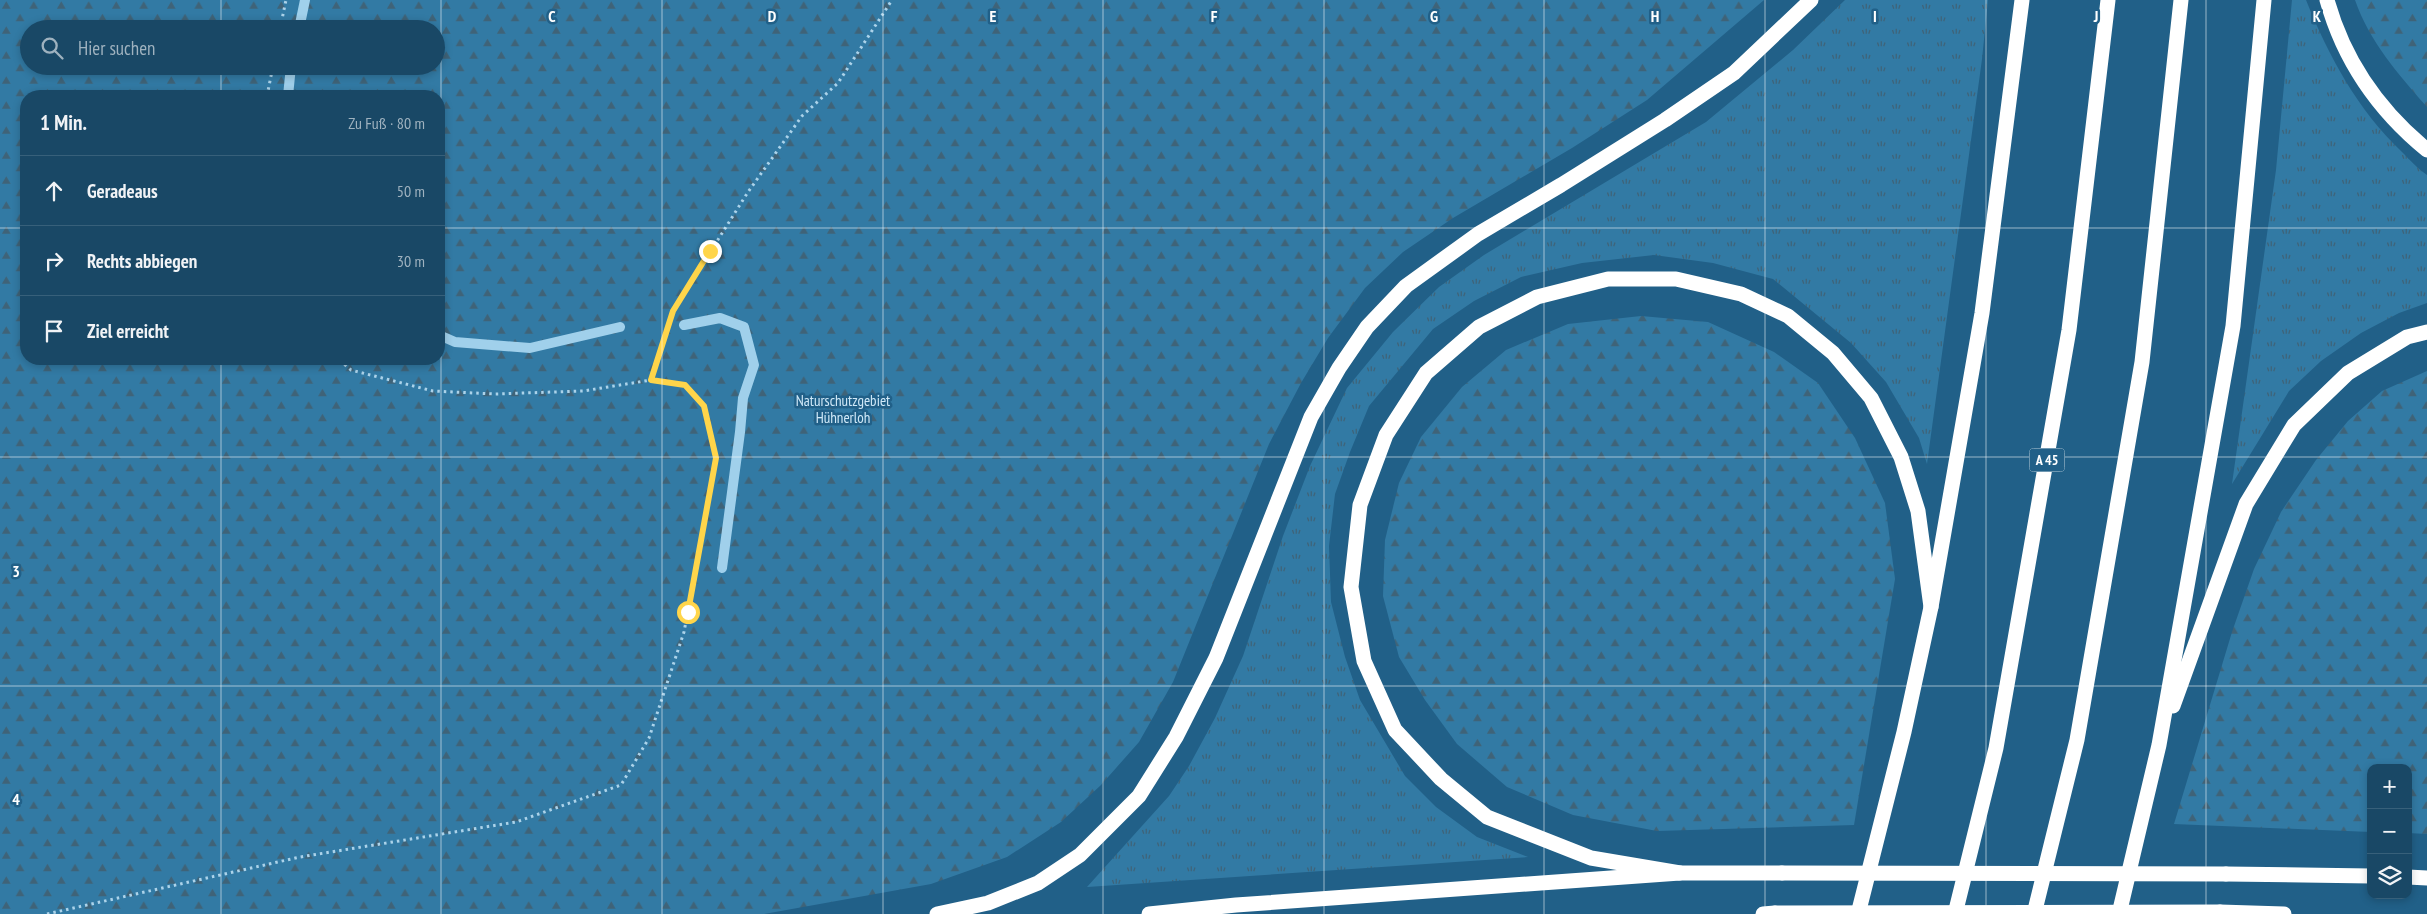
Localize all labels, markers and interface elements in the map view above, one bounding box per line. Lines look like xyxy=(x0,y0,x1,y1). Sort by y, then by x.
text: C xyxy=(548,6,556,26)
text: D xyxy=(768,6,777,26)
text: E xyxy=(990,6,997,26)
text: F xyxy=(1211,6,1218,26)
text: G xyxy=(1430,6,1438,26)
text: H xyxy=(1651,6,1659,26)
text: I xyxy=(1873,6,1877,26)
text: J xyxy=(2093,6,2098,26)
text: K xyxy=(2313,6,2322,26)
search box xyxy=(20,20,445,75)
icon: search xyxy=(38,34,66,62)
text: Hier suchen xyxy=(78,36,155,60)
text: 1 Min. xyxy=(40,109,87,136)
text: Zu Fuß · 80 m xyxy=(348,113,425,133)
icon: ahead xyxy=(40,177,68,205)
text: Geradeaus xyxy=(87,179,158,203)
text: 50 m xyxy=(397,181,425,201)
route end xyxy=(699,240,722,263)
icon: right xyxy=(40,247,68,275)
text: Rechts abbiegen xyxy=(87,249,197,273)
text: 30 m xyxy=(397,251,425,271)
icon: arrive xyxy=(40,317,68,345)
text: Ziel erreicht xyxy=(87,319,169,343)
park label: Naturschutzgebiet Hühnerloh xyxy=(796,391,890,427)
road number: A 45 xyxy=(2030,448,2064,472)
text: 3 xyxy=(12,561,20,581)
route start xyxy=(677,601,700,624)
map controls xyxy=(2367,764,2412,899)
button: + xyxy=(2367,764,2412,809)
text: 4 xyxy=(12,789,20,809)
button: − xyxy=(2367,809,2412,854)
button: layers xyxy=(2367,854,2412,899)

